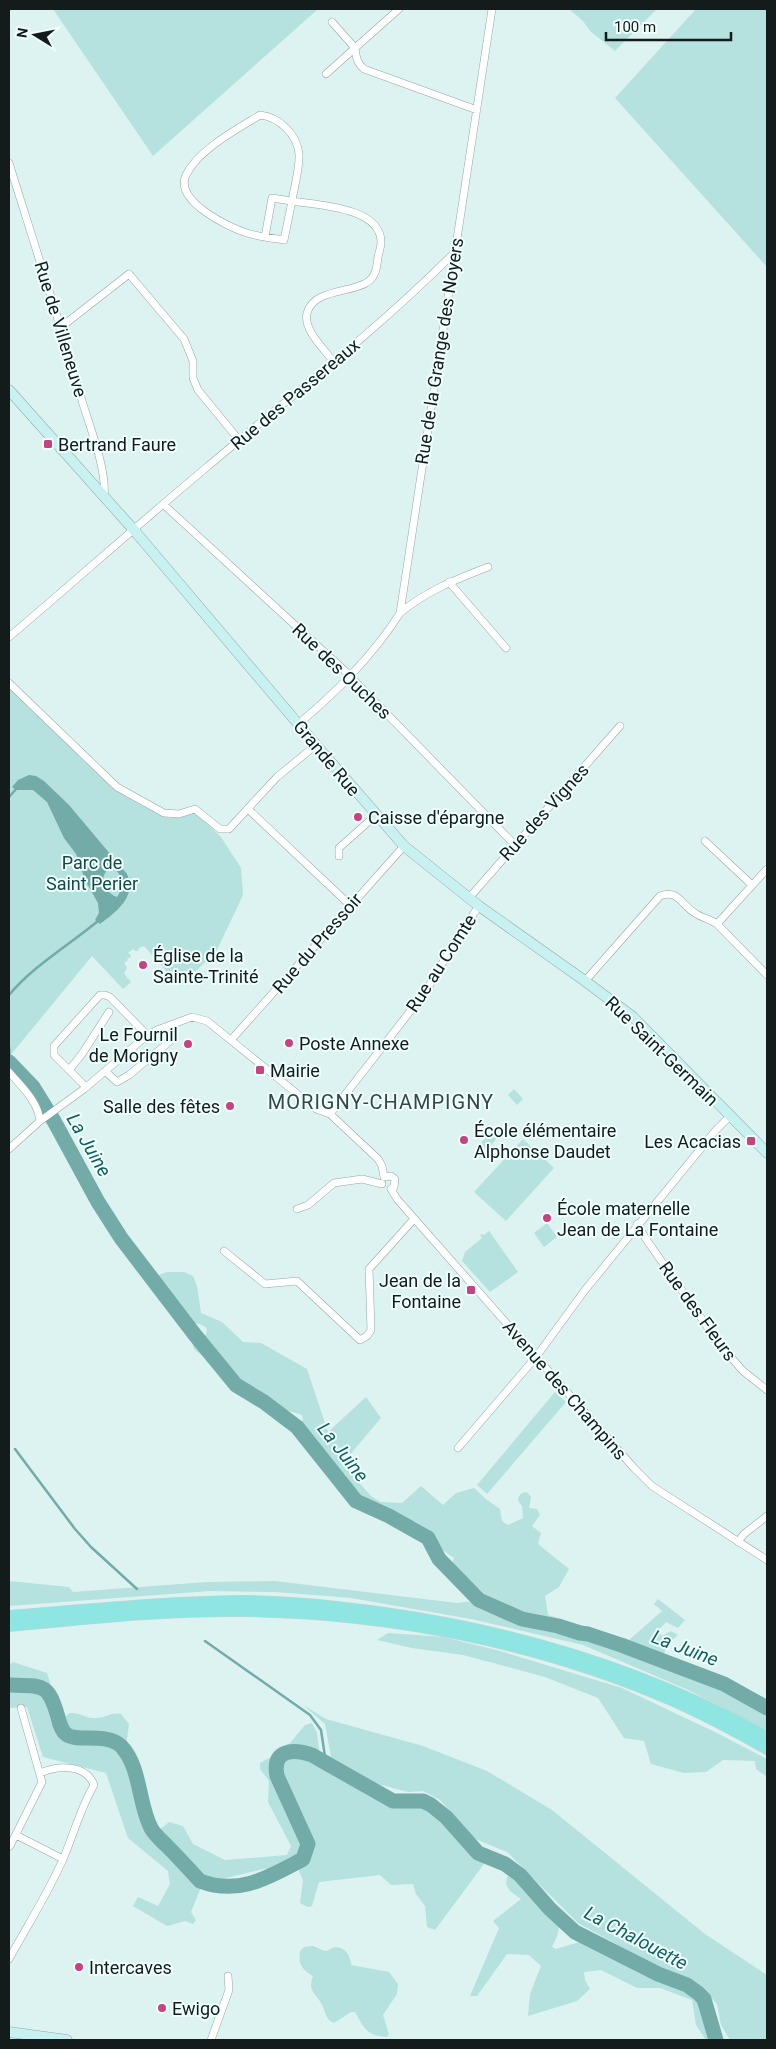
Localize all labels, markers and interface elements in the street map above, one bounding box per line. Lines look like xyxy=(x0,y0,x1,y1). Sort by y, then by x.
north arrow xyxy=(10,10,60,60)
scale bar xyxy=(606,10,731,42)
text: 100 m xyxy=(614,18,656,36)
text: N xyxy=(13,26,31,39)
street label: Rue de la Grange des Noyers xyxy=(411,236,467,466)
street label: Rue de Villeneuve xyxy=(30,259,92,399)
street label: Rue des Passereaux xyxy=(226,334,364,454)
place label: Bertrand Faure xyxy=(58,434,176,455)
marker: Bertrand Faure xyxy=(42,438,54,450)
street label: Rue des Ouches xyxy=(288,619,396,723)
street label: Grande Rue xyxy=(289,716,365,800)
street label: Rue des Vignes xyxy=(495,759,593,865)
place label: Caisse d'épargne xyxy=(368,807,504,828)
marker: Caisse d'épargne xyxy=(352,811,364,823)
park label: Parc de Saint Perier xyxy=(46,852,138,894)
street label: Rue du Pressoir xyxy=(268,889,366,997)
street label: Rue au Comte xyxy=(402,910,480,1016)
place label: Église de la Sainte-Trinité xyxy=(153,945,259,987)
marker: Église de la Sainte-Trinité xyxy=(137,959,149,971)
street label: Rue Saint-Germain xyxy=(601,992,723,1110)
place label: Le Fournil de Morigny xyxy=(89,1024,178,1066)
place label: Poste Annexe xyxy=(299,1033,409,1054)
marker: Poste Annexe xyxy=(283,1037,295,1049)
marker: Le Fournil de Morigny xyxy=(182,1038,194,1050)
place label: Mairie xyxy=(270,1060,320,1081)
marker: Mairie xyxy=(254,1064,266,1076)
district label: MORIGNY-CHAMPIGNY xyxy=(268,1090,494,1114)
place label: Salle des fêtes xyxy=(103,1096,220,1117)
marker: Salle des fêtes xyxy=(224,1100,236,1112)
water label: La Juine xyxy=(62,1109,116,1181)
place label: École élémentaire Alphonse Daudet xyxy=(474,1120,616,1162)
place label: Les Acacias xyxy=(644,1131,741,1152)
marker: École élémentaire Alphonse Daudet xyxy=(458,1134,470,1146)
marker: Les Acacias xyxy=(745,1135,757,1147)
place label: École maternelle Jean de La Fontaine xyxy=(557,1198,718,1240)
marker: École maternelle Jean de La Fontaine xyxy=(541,1212,553,1224)
street label: Rue des Fleurs xyxy=(655,1257,741,1365)
place label: Jean de la Fontaine xyxy=(379,1270,461,1312)
marker: Jean de la Fontaine xyxy=(465,1284,477,1296)
street label: Avenue des Champins xyxy=(499,1316,631,1464)
water label: La Juine xyxy=(313,1418,374,1487)
water label: La Juine xyxy=(648,1625,722,1671)
water label: La Chalouette xyxy=(580,1901,692,1975)
place label: Intercaves xyxy=(89,1957,172,1978)
marker: Intercaves xyxy=(73,1961,85,1973)
place label: Ewigo xyxy=(172,1998,220,2019)
marker: Ewigo xyxy=(156,2002,168,2014)

